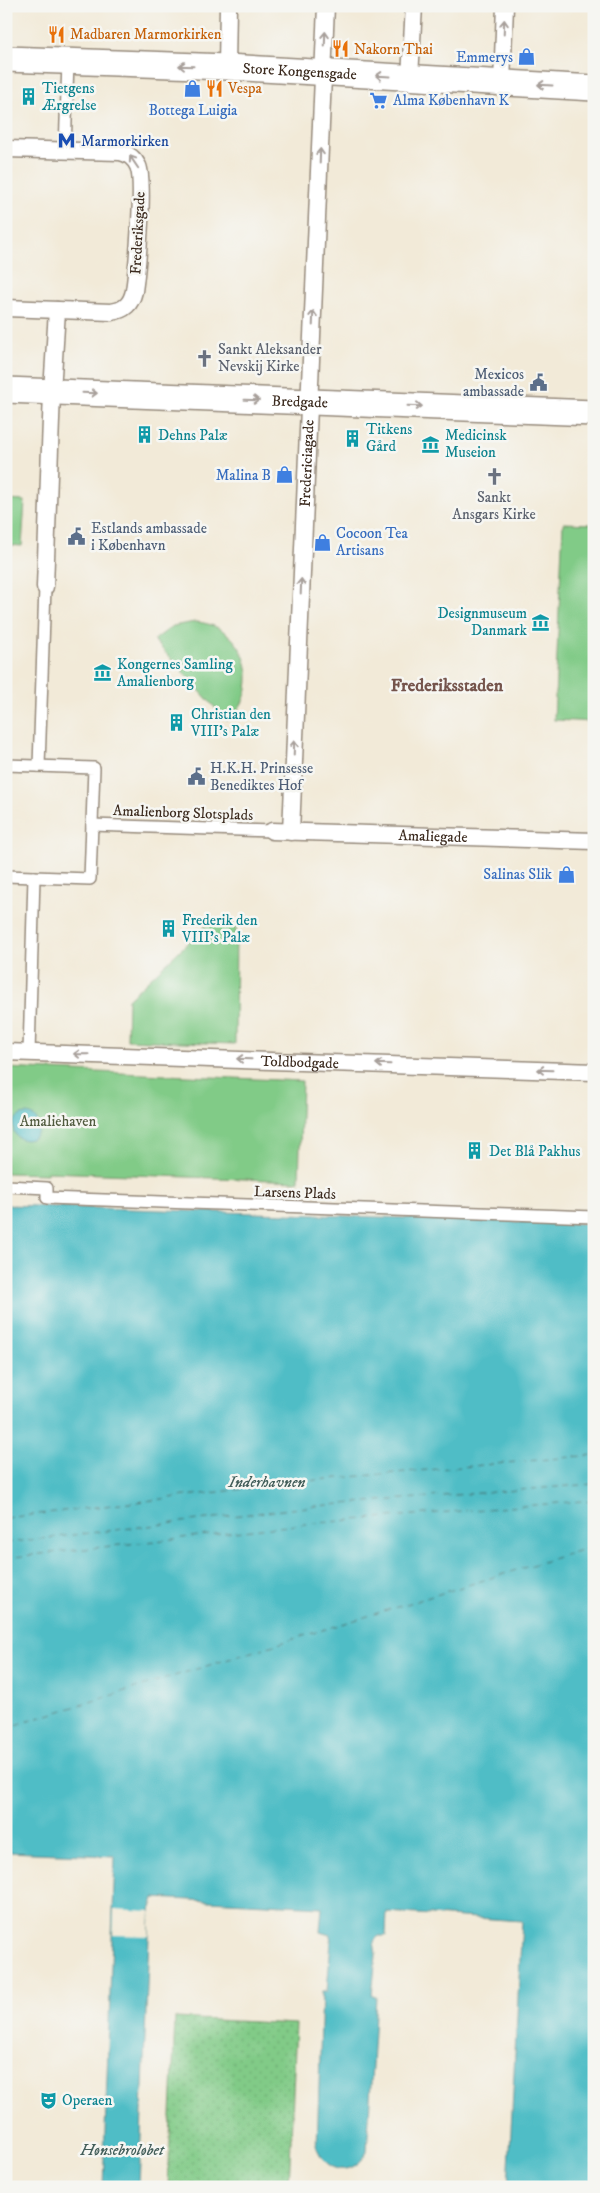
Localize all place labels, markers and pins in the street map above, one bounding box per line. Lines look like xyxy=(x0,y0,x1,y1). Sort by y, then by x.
restaurant icon: Madbaren Marmorkirken xyxy=(46,24,66,44)
place label: Madbaren Marmorkirken xyxy=(70,25,222,44)
restaurant icon: Nakorn Thai xyxy=(330,39,350,59)
place label: Nakorn Thai xyxy=(354,40,433,59)
shop icon: Emmerys xyxy=(517,47,537,67)
place label: Emmerys xyxy=(456,48,513,67)
restaurant icon: Vespa xyxy=(204,78,224,98)
place label: Tietgens Ærgrelse xyxy=(41,79,97,115)
shop icon: Bottega Luigia xyxy=(183,79,203,99)
place label: Vespa xyxy=(227,79,262,98)
building icon: Tietgens Ærgrelse xyxy=(18,87,38,107)
supermarket icon: Alma København K xyxy=(369,90,389,110)
place label: Alma København K xyxy=(393,91,510,110)
place label: Bottega Luigia xyxy=(149,101,238,120)
metro station icon: Marmorkirken xyxy=(57,131,77,151)
place label: Marmorkirken xyxy=(81,132,169,151)
place label: Sankt Aleksander Nevskij Kirke xyxy=(218,340,322,376)
church icon: Sankt Aleksander Nevskij Kirke xyxy=(194,348,214,368)
place label: Mexicos ambassade xyxy=(463,365,524,401)
public building icon: Mexicos ambassade xyxy=(528,373,548,393)
place label: Titkens Gård xyxy=(366,420,412,456)
building icon: Dehns Palæ xyxy=(134,425,154,445)
place label: Dehns Palæ xyxy=(158,426,228,445)
place label: Medicinsk Museion xyxy=(445,426,507,462)
building icon: Titkens Gård xyxy=(342,428,362,448)
museum icon: Medicinsk Museion xyxy=(421,434,441,454)
shop icon: Malina B xyxy=(275,465,295,485)
place label: Malina B xyxy=(216,466,271,485)
church icon: Sankt Ansgars Kirke xyxy=(484,466,504,486)
place label: Sankt Ansgars Kirke xyxy=(452,488,536,524)
place label: Estlands ambassade i København xyxy=(91,519,207,555)
place label: Cocoon Tea Artisans xyxy=(336,524,408,560)
public building icon: Estlands ambassade i København xyxy=(67,527,87,547)
shop icon: Cocoon Tea Artisans xyxy=(312,532,332,552)
place label: Designmuseum Danmark xyxy=(437,604,528,640)
museum icon: Designmuseum Danmark xyxy=(531,612,551,632)
place label: Kongernes Samling Amalienborg xyxy=(117,655,234,691)
museum icon: Kongernes Samling Amalienborg xyxy=(93,663,113,683)
place label: Christian den VIII's Palæ xyxy=(190,705,271,741)
building icon: Christian den VIII's Palæ xyxy=(167,713,187,733)
place label: H.K.H. Prinsesse Benediktes Hof xyxy=(210,759,313,795)
public building icon: H.K.H. Prinsesse Benediktes Hof xyxy=(186,767,206,787)
shop icon: Salinas Slik xyxy=(556,864,576,884)
place label: Salinas Slik xyxy=(483,865,553,884)
place label: Frederik den VIII's Palæ xyxy=(181,911,258,947)
building icon: Frederik den VIII's Palæ xyxy=(158,919,178,939)
building icon: Det Blå Pakhus xyxy=(465,1141,485,1161)
place label: Det Blå Pakhus xyxy=(489,1142,580,1161)
theatre icon: Operaen xyxy=(38,2090,58,2110)
place label: Operaen xyxy=(62,2091,113,2110)

